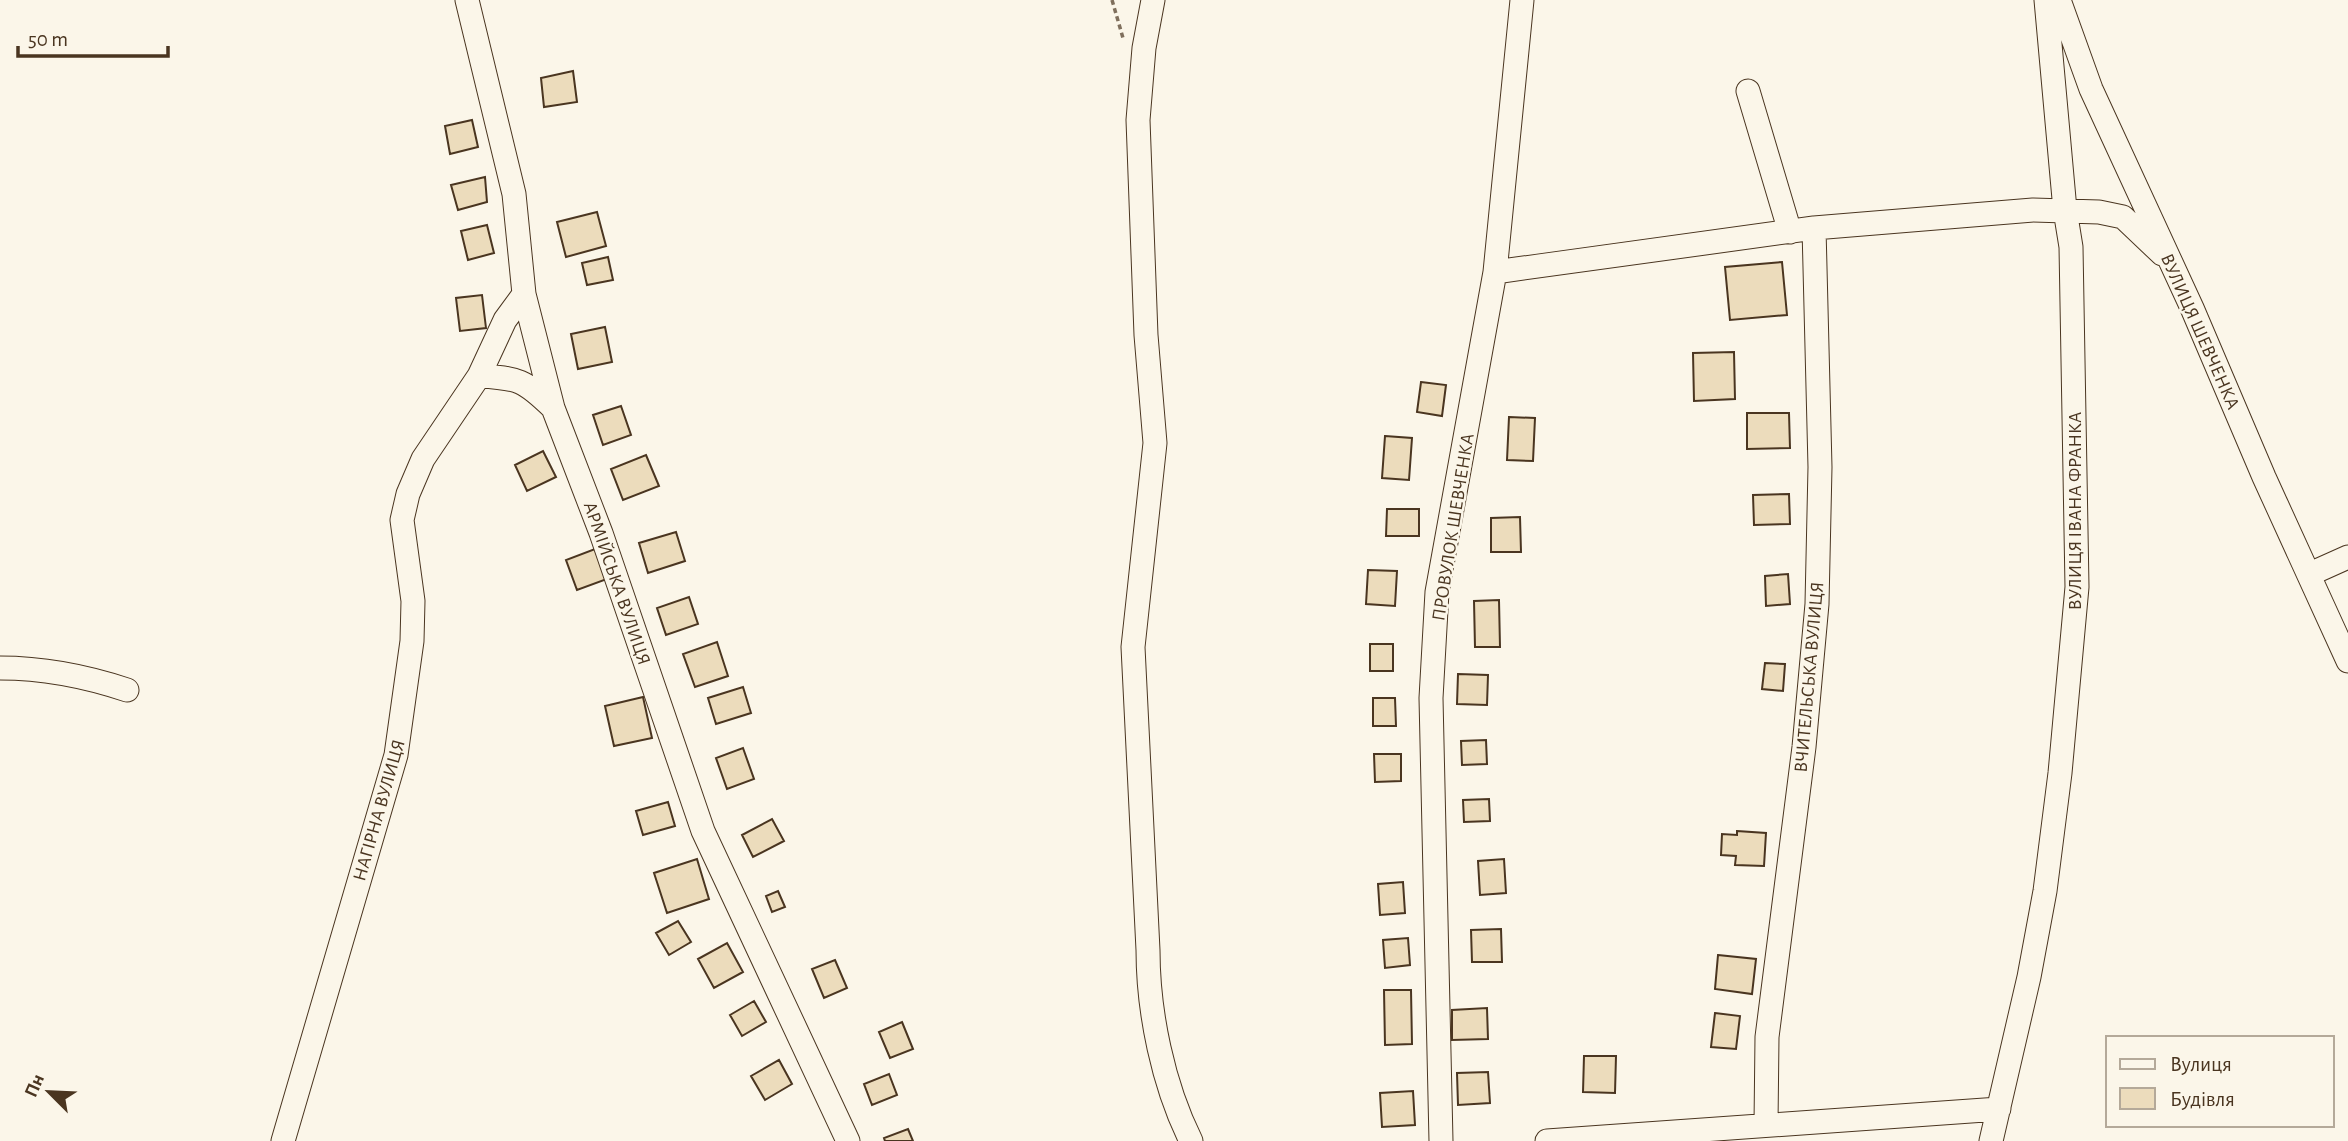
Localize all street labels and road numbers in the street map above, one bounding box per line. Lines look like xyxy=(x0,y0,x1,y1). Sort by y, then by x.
street label: ВУЛИЦЯ ШЕВЧЕНКА xyxy=(2157,251,2242,412)
street label: ВУЛИЦЯ ІВАНА ФРАНКА xyxy=(2066,412,2085,610)
street label: ПРОВУЛОК ШЕВЧЕНКА xyxy=(1429,432,1478,622)
street label: АРМІЙСЬКА ВУЛИЦЯ xyxy=(580,499,654,668)
street label: ВЧИТЕЛЬСЬКА ВУЛИЦЯ xyxy=(1792,581,1827,773)
street label: НАГІРНА ВУЛИЦЯ xyxy=(350,737,409,883)

